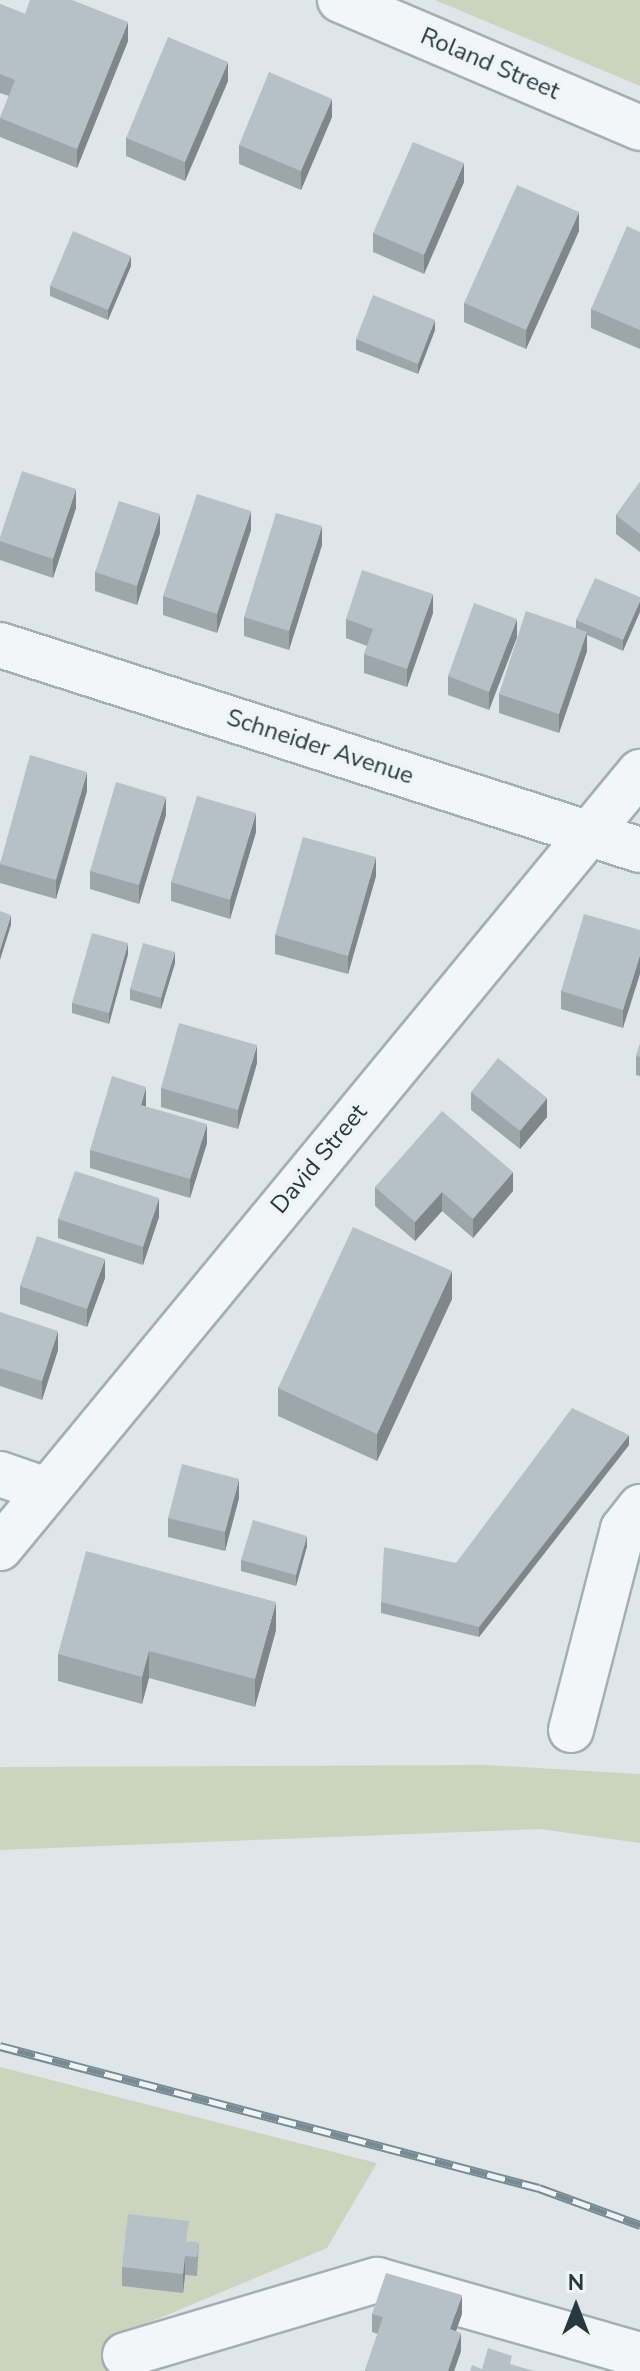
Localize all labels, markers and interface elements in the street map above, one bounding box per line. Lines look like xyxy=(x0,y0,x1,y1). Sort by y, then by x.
street label: Roland Street xyxy=(416,22,564,106)
street label: Schneider Avenue xyxy=(223,703,417,791)
street label: David Street xyxy=(265,1098,373,1220)
north arrow xyxy=(536,2267,616,2347)
text: N xyxy=(568,2268,584,2298)

